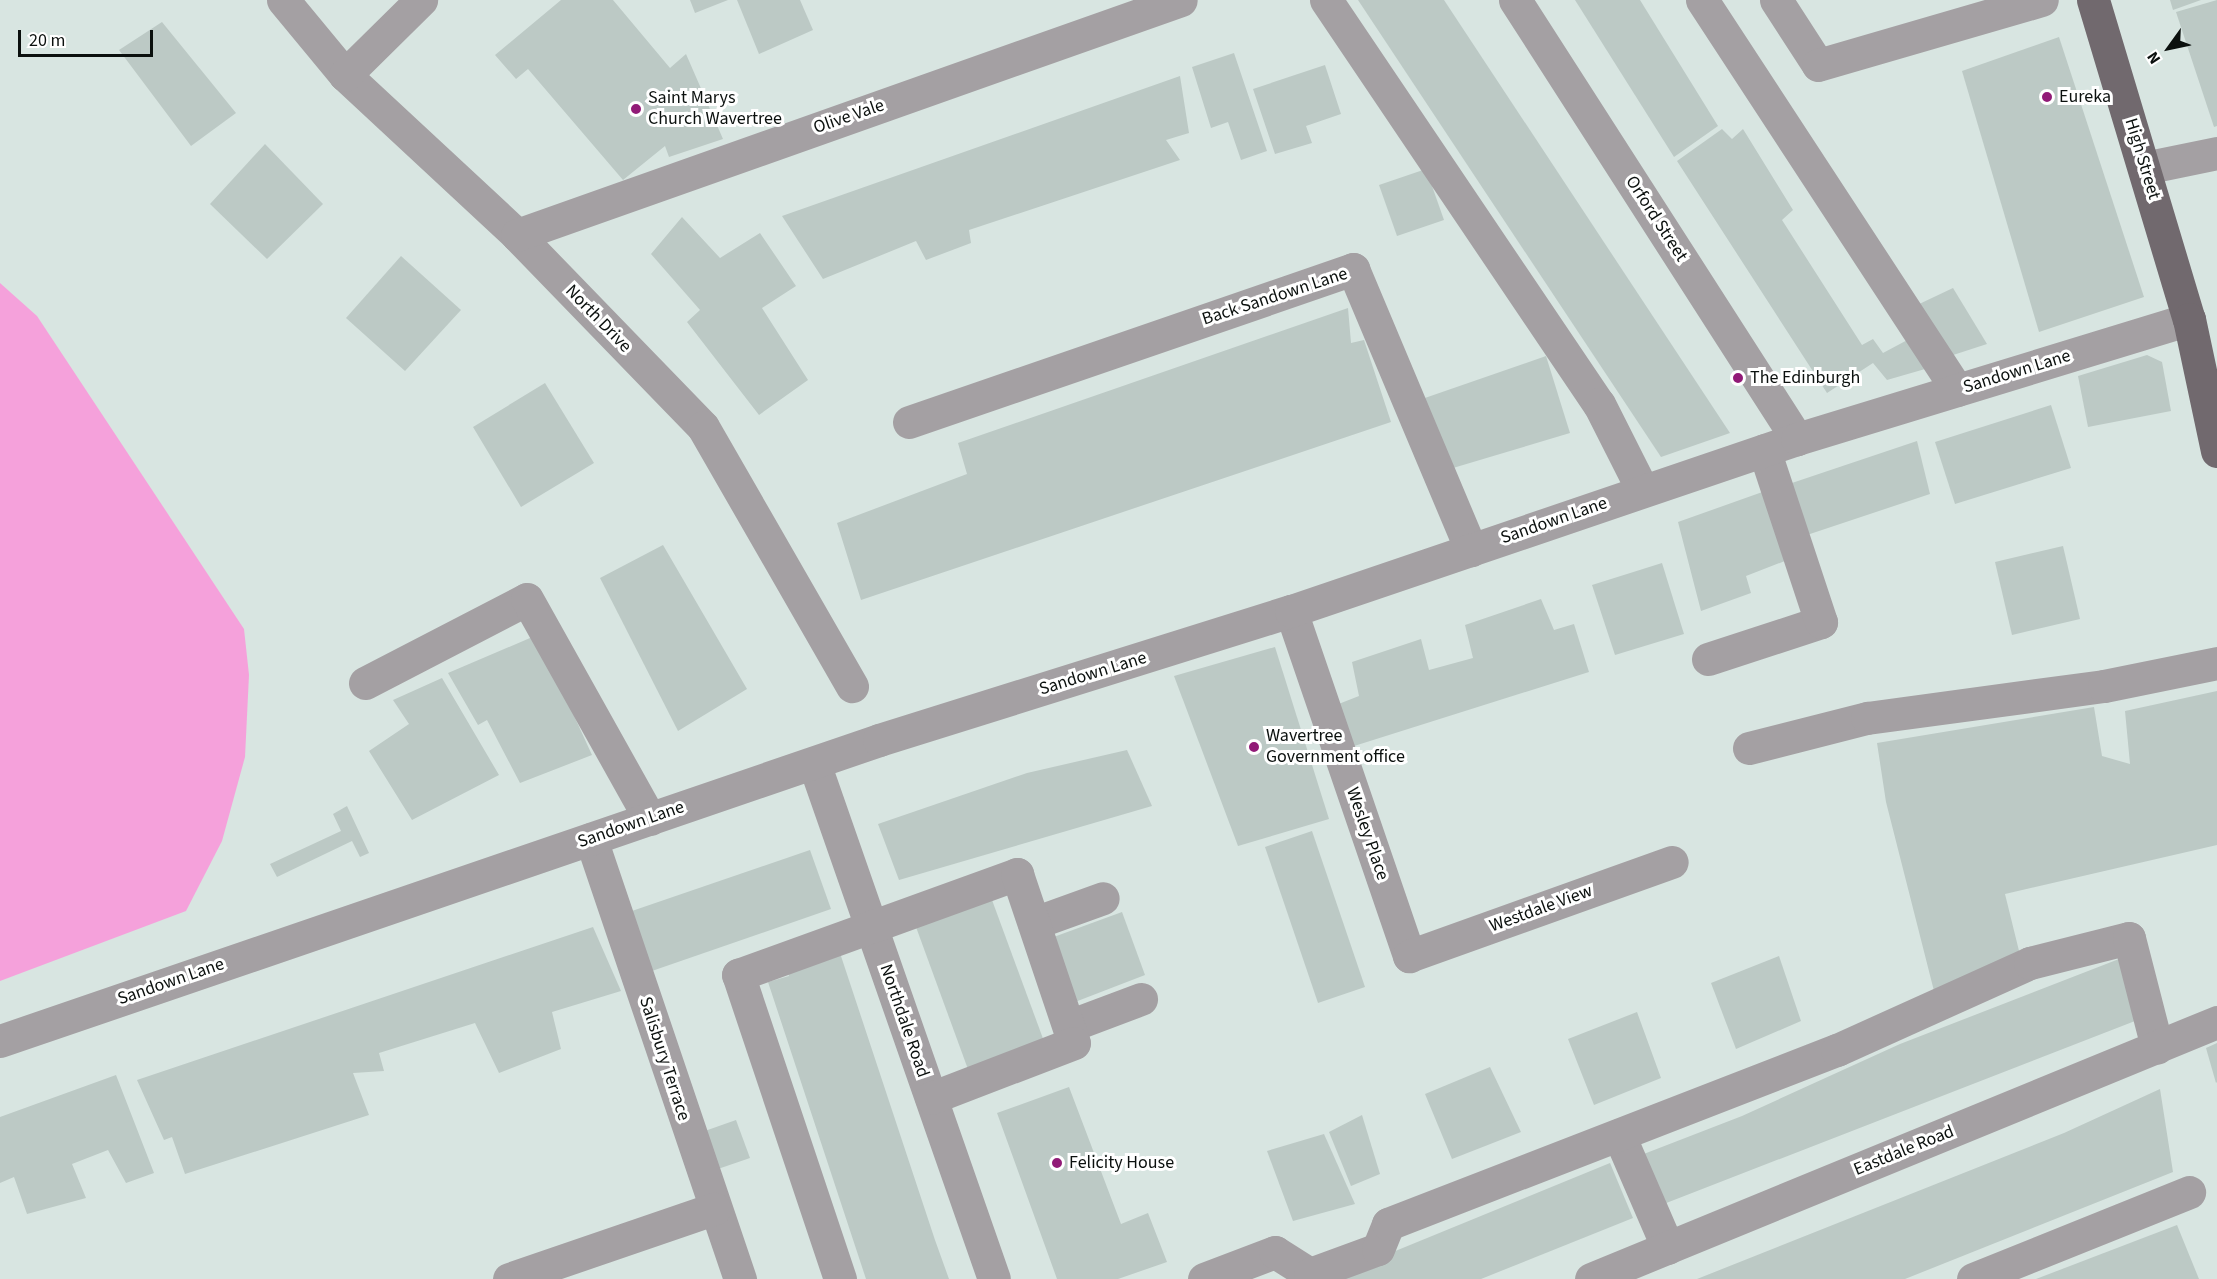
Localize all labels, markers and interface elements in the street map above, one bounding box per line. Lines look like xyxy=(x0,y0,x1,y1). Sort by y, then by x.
scale bar xyxy=(21,18,156,56)
north arrow xyxy=(2139,18,2199,78)
text: 20 m xyxy=(29,28,65,53)
text: N xyxy=(2142,47,2166,68)
place label: Eureka xyxy=(2059,86,2111,108)
place label: Saint Marys Church Wavertree xyxy=(648,88,782,130)
marker: Eureka xyxy=(2040,90,2054,104)
street label: Olive Vale xyxy=(811,95,887,139)
marker: Saint Marys Church Wavertree xyxy=(629,102,643,116)
street label: High Street xyxy=(2119,116,2165,202)
street label: Orford Street xyxy=(1620,172,1692,266)
street label: Back Sandown Lane xyxy=(1200,263,1350,331)
street label: North Drive xyxy=(560,281,636,357)
street label: Sandown Lane xyxy=(1961,345,2073,399)
place label: The Edinburgh xyxy=(1750,367,1860,389)
marker: The Edinburgh xyxy=(1731,371,1745,385)
street label: Sandown Lane xyxy=(1498,493,1610,549)
street label: Sandown Lane xyxy=(1037,647,1149,701)
place label: Wavertree Government office xyxy=(1266,726,1405,768)
marker: Wavertree Government office xyxy=(1247,740,1261,754)
street label: Wesley Place xyxy=(1341,785,1393,883)
street label: Sandown Lane xyxy=(575,797,687,853)
street label: Westdale View xyxy=(1487,880,1595,938)
street label: Sandown Lane xyxy=(115,954,227,1010)
street label: Northdale Road xyxy=(875,962,933,1080)
street label: Salisbury Terrace xyxy=(634,994,694,1124)
street label: Eastdale Road xyxy=(1851,1121,1957,1181)
place label: Felicity House xyxy=(1069,1152,1174,1174)
marker: Felicity House xyxy=(1050,1156,1064,1170)

